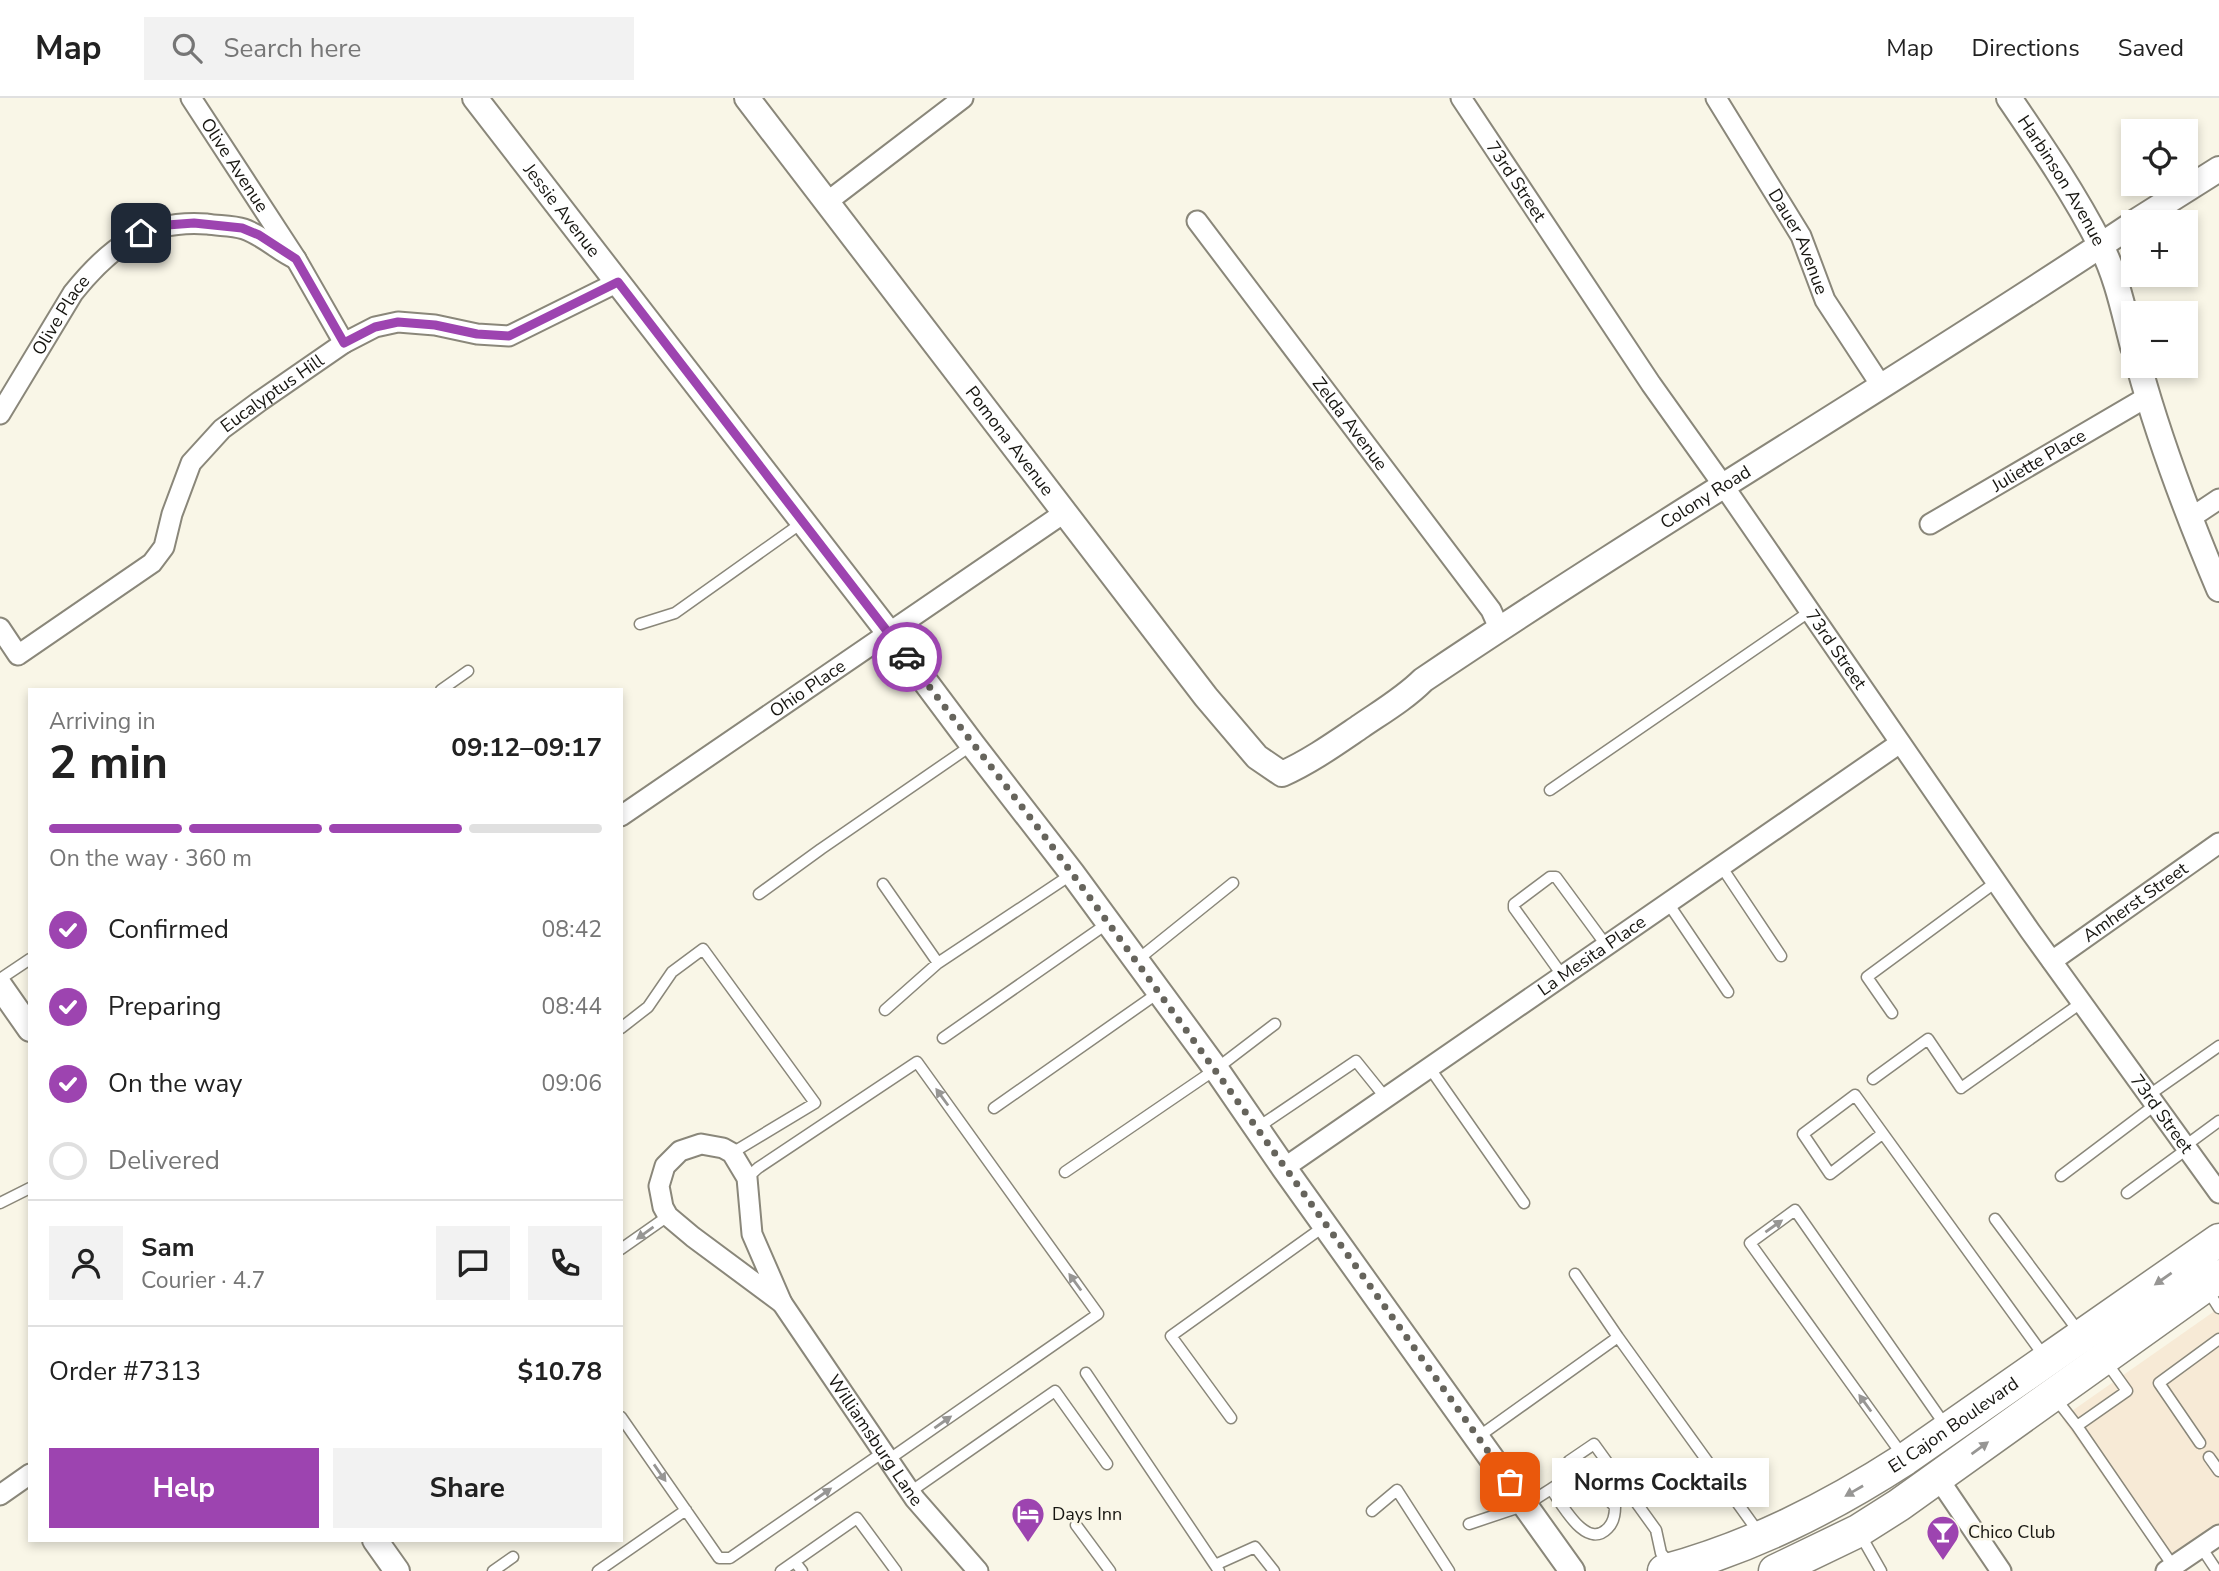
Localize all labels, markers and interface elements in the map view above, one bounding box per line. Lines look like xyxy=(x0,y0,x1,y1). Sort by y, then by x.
search box xyxy=(144,17,634,80)
text: Map xyxy=(35,26,102,71)
icon: search xyxy=(168,29,206,67)
text: Search here xyxy=(224,31,361,66)
text: Map xyxy=(1886,32,1933,64)
text: Directions xyxy=(1971,32,2080,64)
text: Saved xyxy=(2118,32,2184,64)
street label: Harbinson Avenue xyxy=(2012,110,2111,250)
street label: Olive Avenue xyxy=(195,113,274,217)
map controls xyxy=(2121,119,2198,378)
button: locate xyxy=(2121,119,2198,196)
street label: 73rd Street xyxy=(1481,136,1552,227)
street label: Jessie Avenue xyxy=(517,158,606,262)
street label: Dauer Avenue xyxy=(1763,184,1834,298)
pin xyxy=(111,203,171,263)
button: + xyxy=(2121,210,2198,287)
icon: home xyxy=(122,214,160,252)
street label: Olive Place xyxy=(26,270,95,360)
button: − xyxy=(2121,301,2198,378)
street label: Eucalyptus Hill xyxy=(216,348,329,438)
street label: Zelda Avenue xyxy=(1307,372,1393,475)
street label: Pomona Avenue xyxy=(960,381,1059,501)
street label: Juliette Place xyxy=(1986,423,2090,498)
street label: Colony Road xyxy=(1656,460,1755,535)
street label: 73rd Street xyxy=(1800,605,1873,695)
courier xyxy=(872,622,942,692)
icon: car xyxy=(888,638,926,676)
street label: Ohio Place xyxy=(765,654,850,723)
text: Arriving in xyxy=(49,706,156,737)
text: 09:12–09:17 xyxy=(451,730,602,765)
text: 2 min xyxy=(49,731,168,794)
text: On the way · 360 m xyxy=(49,843,252,874)
street label: Amherst Street xyxy=(2078,856,2193,948)
street label: La Mesita Place xyxy=(1533,910,1651,1001)
icon: check xyxy=(49,911,87,949)
text: Confirmed xyxy=(108,912,229,947)
text: 08:42 xyxy=(542,914,602,945)
icon: check xyxy=(49,988,87,1026)
text: Preparing xyxy=(108,989,221,1024)
text: 08:44 xyxy=(542,991,602,1022)
icon: check xyxy=(49,1065,87,1103)
text: On the way xyxy=(108,1066,242,1101)
text: 09:06 xyxy=(542,1068,602,1099)
street label: 73rd Street xyxy=(2125,1069,2199,1159)
one-way arrow xyxy=(936,1088,950,1106)
text: Delivered xyxy=(108,1143,220,1178)
one-way arrow xyxy=(1765,1219,1783,1233)
one-way arrow xyxy=(636,1225,654,1240)
button: person xyxy=(49,1226,123,1300)
button: chat xyxy=(436,1226,510,1300)
button: phone xyxy=(528,1226,602,1300)
text: Sam xyxy=(141,1230,194,1265)
text: Courier · 4.7 xyxy=(141,1265,265,1296)
one-way arrow xyxy=(2154,1272,2172,1286)
one-way arrow xyxy=(1068,1273,1082,1291)
text: Order #7313 xyxy=(49,1354,201,1389)
text: $10.78 xyxy=(518,1354,602,1389)
street label: Williamsburg Lane xyxy=(822,1370,928,1511)
street label: El Cajon Boulevard xyxy=(1884,1371,2023,1479)
one-way arrow xyxy=(1858,1394,1872,1413)
one-way arrow xyxy=(934,1415,952,1429)
one-way arrow xyxy=(1971,1441,1989,1455)
button: Help xyxy=(49,1448,319,1528)
button: Share xyxy=(333,1448,602,1528)
pin xyxy=(1480,1452,1540,1512)
callout: Norms Cocktails xyxy=(1552,1458,1769,1506)
icon: bag xyxy=(1491,1463,1529,1501)
one-way arrow xyxy=(653,1464,667,1482)
text: Norms Cocktails xyxy=(1574,1467,1747,1498)
one-way arrow xyxy=(1845,1485,1864,1497)
one-way arrow xyxy=(814,1487,832,1501)
hotel icon: Days Inn xyxy=(1009,1495,1047,1544)
place label: Days Inn xyxy=(1052,1502,1122,1526)
bar icon: Chico Club xyxy=(1924,1513,1962,1562)
place label: Chico Club xyxy=(1968,1520,2055,1544)

